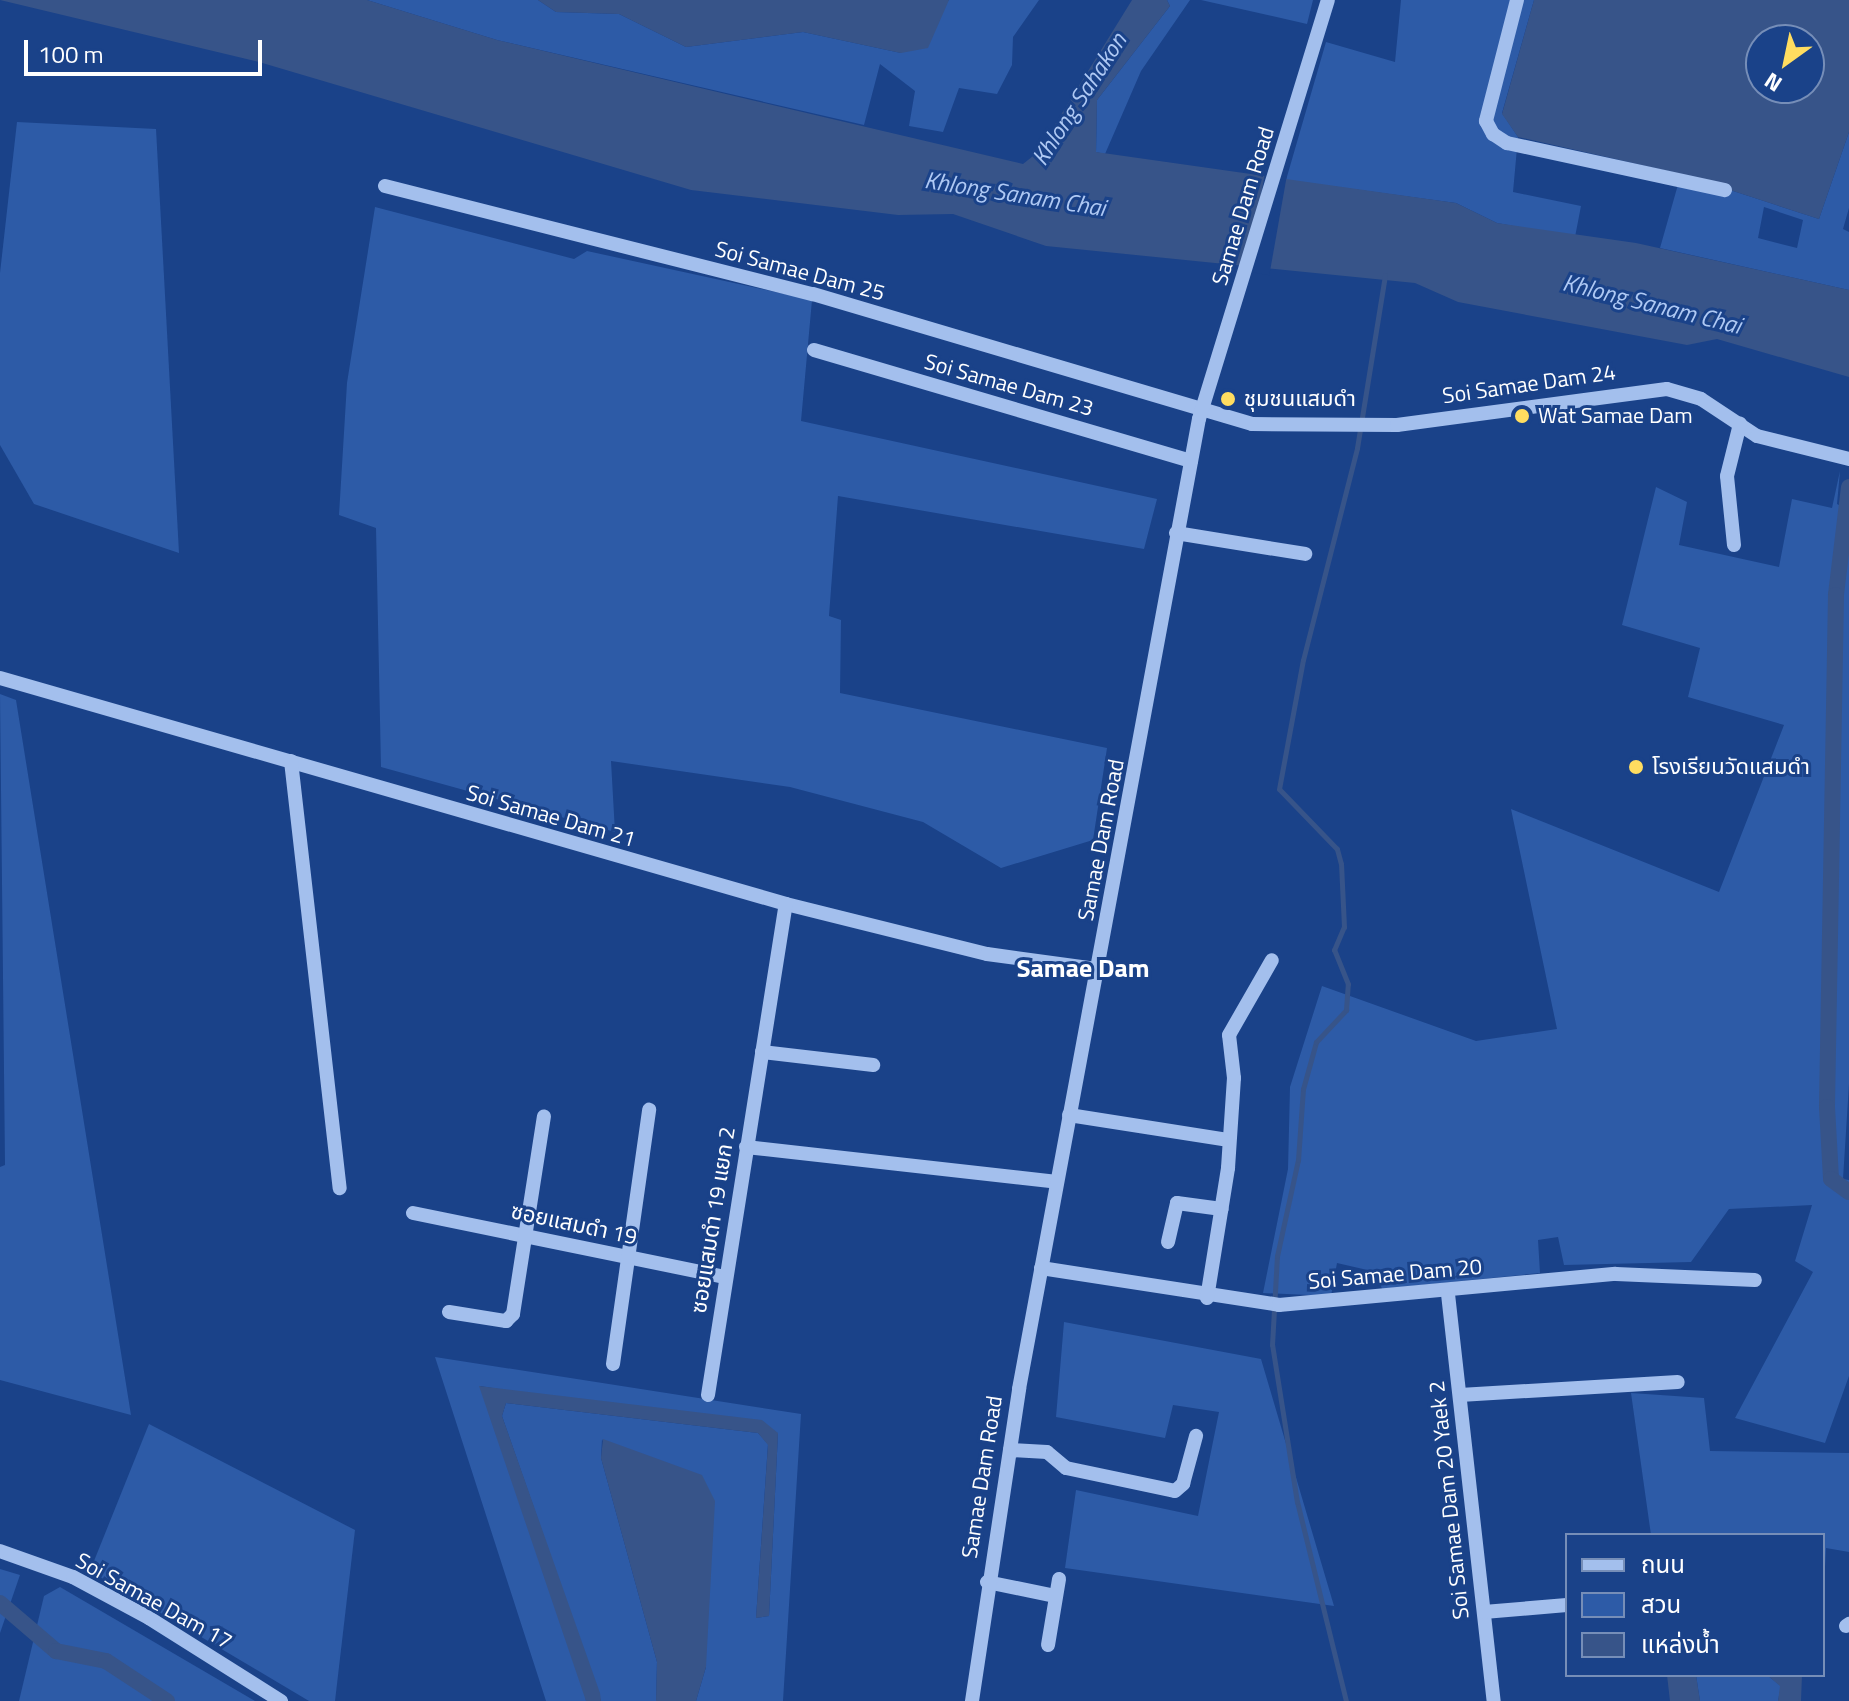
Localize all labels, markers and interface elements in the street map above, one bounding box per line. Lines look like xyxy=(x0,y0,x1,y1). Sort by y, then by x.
scale bar xyxy=(28,24,266,74)
north arrow xyxy=(1745,24,1825,104)
water label: Khlong Sahakon xyxy=(1026,27,1132,171)
text: 100 m xyxy=(38,36,104,72)
text: N xyxy=(1757,64,1789,101)
street label: Samae Dam Road xyxy=(1206,124,1280,288)
water label: Khlong Sanam Chai xyxy=(922,165,1108,223)
street label: Soi Samae Dam 25 xyxy=(712,236,888,306)
water label: Khlong Sanam Chai xyxy=(1560,268,1744,340)
street label: Soi Samae Dam 23 xyxy=(921,348,1097,422)
street label: Soi Samae Dam 24 xyxy=(1441,359,1617,409)
place label: ชุมชนแสมดำ xyxy=(1244,386,1356,412)
marker: ชุมชนแสมดำ xyxy=(1219,390,1237,408)
place label: Wat Samae Dam xyxy=(1538,403,1693,429)
marker: Wat Samae Dam xyxy=(1513,407,1531,425)
place label: โรงเรียนวัดแสมดำ xyxy=(1652,754,1810,780)
street label: Samae Dam Road xyxy=(1072,757,1130,923)
marker: โรงเรียนวัดแสมดำ xyxy=(1627,758,1645,776)
street label: Soi Samae Dam 21 xyxy=(463,779,639,853)
district label: Samae Dam xyxy=(1016,952,1150,984)
street label: ซอยแสมดำ 19 แยก 2 xyxy=(685,1125,741,1315)
street label: ซอยแสมดำ 19 xyxy=(509,1198,639,1250)
street label: Soi Samae Dam 20 xyxy=(1307,1253,1483,1295)
street label: Soi Samae Dam 20 Yaek 2 xyxy=(1423,1379,1475,1621)
street label: Samae Dam Road xyxy=(956,1394,1008,1560)
legend xyxy=(1565,1533,1825,1677)
text: ถนน xyxy=(1641,1546,1685,1582)
street label: Soi Samae Dam 17 xyxy=(71,1547,237,1655)
text: สวน xyxy=(1641,1586,1681,1622)
text: แหล่งน้ำ xyxy=(1641,1626,1720,1662)

